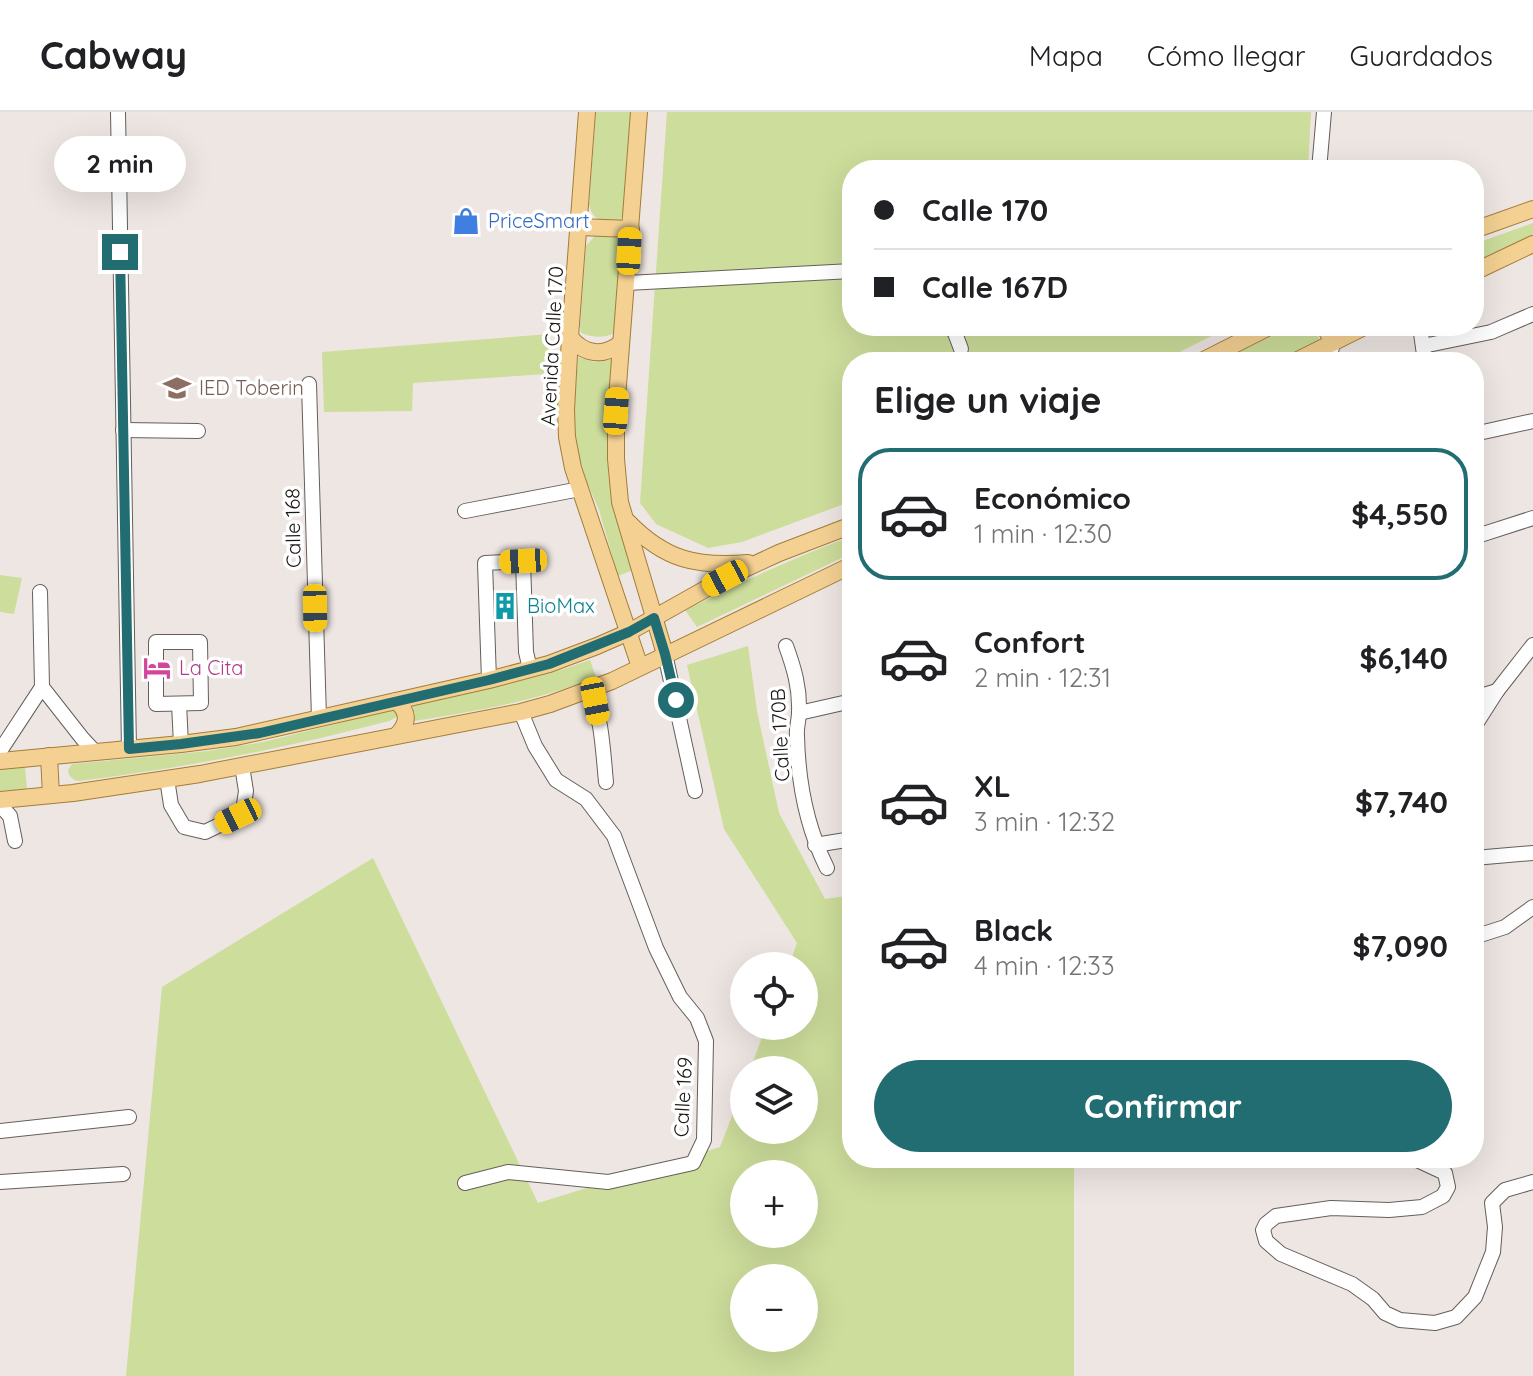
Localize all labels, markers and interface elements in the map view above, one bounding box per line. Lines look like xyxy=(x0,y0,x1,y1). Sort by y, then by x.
text: Cabway xyxy=(40,31,187,79)
text: Mapa xyxy=(1029,38,1103,73)
text: Cómo llegar xyxy=(1147,38,1306,73)
text: Guardados xyxy=(1350,38,1493,73)
callout: 2 min xyxy=(54,136,186,192)
text: 2 min xyxy=(86,147,154,180)
text: Calle 170 xyxy=(922,191,1048,229)
shop icon: PriceSmart xyxy=(451,206,481,236)
place label: PriceSmart xyxy=(488,208,590,233)
car xyxy=(616,226,642,276)
route end xyxy=(102,234,138,270)
street label: Avenida Calle 170 xyxy=(535,265,568,427)
text: Calle 167D xyxy=(922,268,1068,306)
school or university icon: IED Toberin xyxy=(162,373,192,403)
place label: IED Toberin xyxy=(199,375,304,400)
text: Elige un viaje xyxy=(874,377,1102,422)
car xyxy=(602,386,630,436)
icon: car xyxy=(878,478,950,550)
text: Económico xyxy=(974,479,1131,517)
street label: Calle 168 xyxy=(279,488,306,568)
text: $4,550 xyxy=(1351,495,1448,533)
text: 1 min · 12:30 xyxy=(974,517,1112,550)
car xyxy=(498,548,548,574)
car xyxy=(698,556,752,600)
car xyxy=(303,584,327,632)
building icon: BioMax xyxy=(490,591,520,621)
place label: BioMax xyxy=(527,593,595,618)
icon: car xyxy=(878,622,950,694)
text: Confort xyxy=(974,623,1086,661)
text: $6,140 xyxy=(1360,639,1448,677)
hotel icon: La Cita xyxy=(142,653,172,683)
place label: La Cita xyxy=(179,655,243,680)
text: 2 min · 12:31 xyxy=(974,661,1111,694)
car xyxy=(579,675,611,727)
route start xyxy=(658,682,694,718)
street label: Calle 170B xyxy=(765,688,794,782)
icon: car xyxy=(878,766,950,838)
text: XL xyxy=(974,767,1011,805)
text: $7,740 xyxy=(1355,783,1448,821)
car xyxy=(211,795,265,837)
text: 3 min · 12:32 xyxy=(974,805,1115,838)
icon: car xyxy=(878,910,950,982)
text: Black xyxy=(974,911,1053,949)
text: $7,090 xyxy=(1352,927,1448,965)
text: 4 min · 12:33 xyxy=(974,949,1115,982)
map controls xyxy=(730,952,818,1352)
button: locate xyxy=(730,952,818,1040)
street label: Calle 169 xyxy=(668,1056,697,1138)
button: layers xyxy=(730,1056,818,1144)
button: Confirmar xyxy=(874,1060,1452,1152)
button: + xyxy=(730,1160,818,1248)
button: − xyxy=(730,1264,818,1352)

